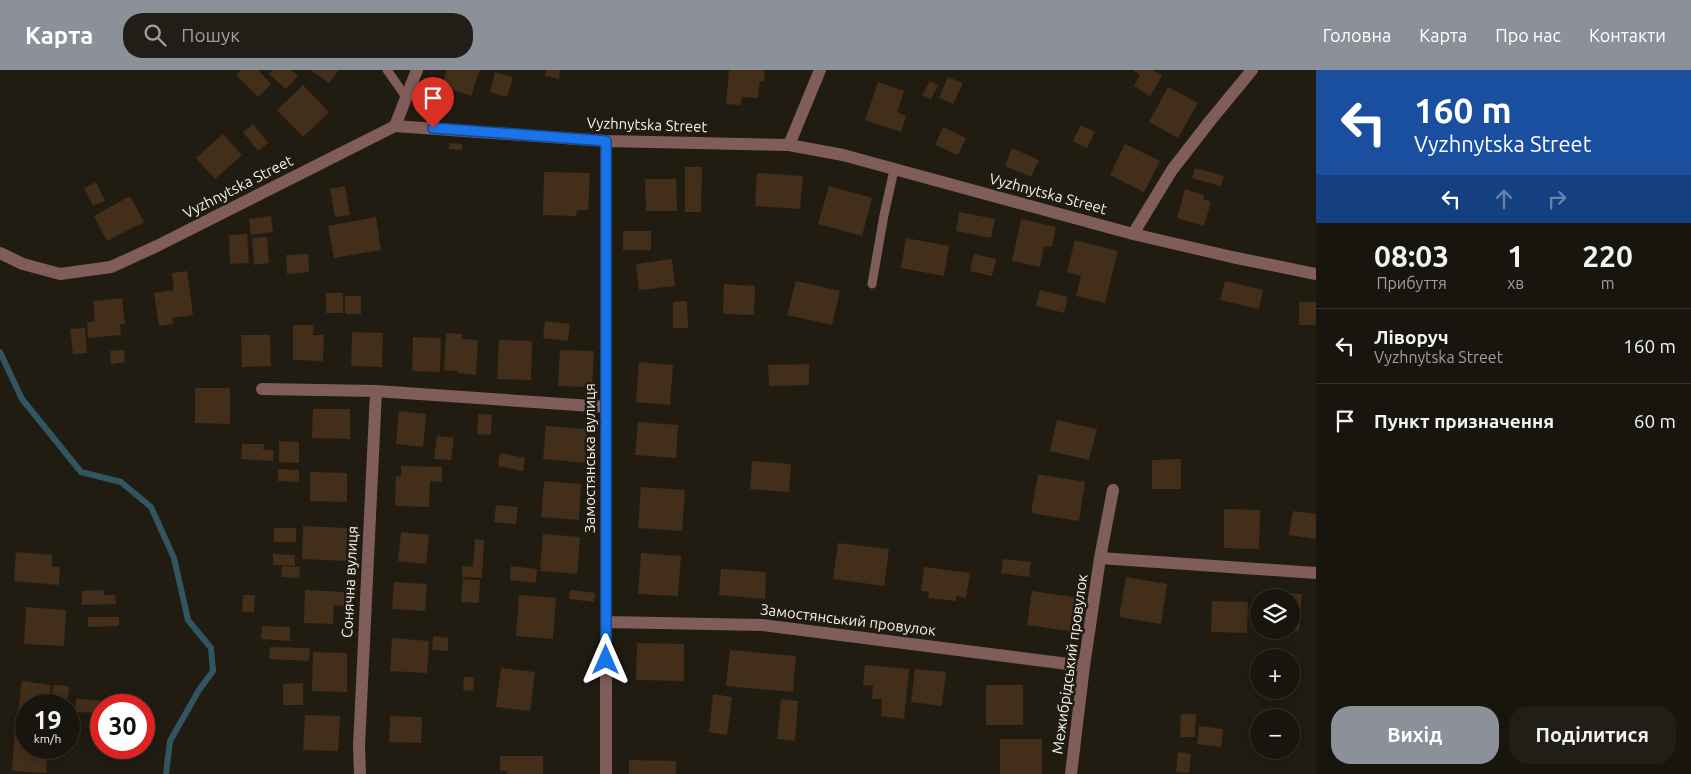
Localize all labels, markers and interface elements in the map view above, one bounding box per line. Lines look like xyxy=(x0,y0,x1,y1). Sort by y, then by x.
search box xyxy=(123,13,473,58)
icon: search xyxy=(141,21,169,49)
text: Карта xyxy=(25,22,93,49)
text: Пошук xyxy=(181,24,240,46)
text: Головна xyxy=(1323,25,1391,45)
text: Карта xyxy=(1419,25,1467,45)
text: Про нас xyxy=(1495,25,1561,45)
text: Контакти xyxy=(1589,25,1666,45)
pin xyxy=(412,77,454,128)
icon: arrive xyxy=(419,84,447,112)
icon: left xyxy=(1331,90,1396,155)
text: 160 m xyxy=(1414,90,1512,130)
street label: Vyzhnytska Street xyxy=(586,114,708,135)
text: Vyzhnytska Street xyxy=(1414,131,1591,156)
street label: Vyzhnytska Street xyxy=(180,151,296,222)
street label: Vyzhnytska Street xyxy=(988,170,1109,217)
icon: left xyxy=(1437,185,1465,213)
icon: ahead xyxy=(1490,185,1518,213)
icon: right xyxy=(1543,185,1571,213)
text: 08:03 xyxy=(1374,239,1449,273)
text: 1 xyxy=(1507,239,1524,273)
text: 220 xyxy=(1582,239,1633,273)
text: Прибуття xyxy=(1376,274,1447,292)
text: хв xyxy=(1507,274,1524,292)
text: m xyxy=(1601,274,1614,292)
text: Ліворуч xyxy=(1374,326,1448,348)
icon: left xyxy=(1331,332,1359,360)
text: 160 m xyxy=(1623,335,1676,357)
text: Vyzhnytska Street xyxy=(1374,348,1503,366)
street label: Замостянська вулиця xyxy=(581,383,598,533)
icon: arrive xyxy=(1331,407,1359,435)
text: Пункт призначення xyxy=(1374,410,1554,432)
text: 60 m xyxy=(1634,410,1676,432)
street label: Сонячна вулиця xyxy=(338,525,361,638)
street label: Межибрідський провулок xyxy=(1048,573,1091,755)
map controls xyxy=(1250,589,1300,759)
button: layers xyxy=(1250,589,1300,639)
street label: Замостянський провулок xyxy=(759,600,937,639)
position arrow xyxy=(579,633,631,685)
button: + xyxy=(1250,649,1300,699)
speed limit sign: 30 xyxy=(90,694,155,759)
text: 19 xyxy=(33,706,62,734)
button: Вихід xyxy=(1331,706,1499,764)
button: Поділитися xyxy=(1509,706,1676,764)
button: − xyxy=(1250,709,1300,759)
text: km/h xyxy=(34,732,61,745)

